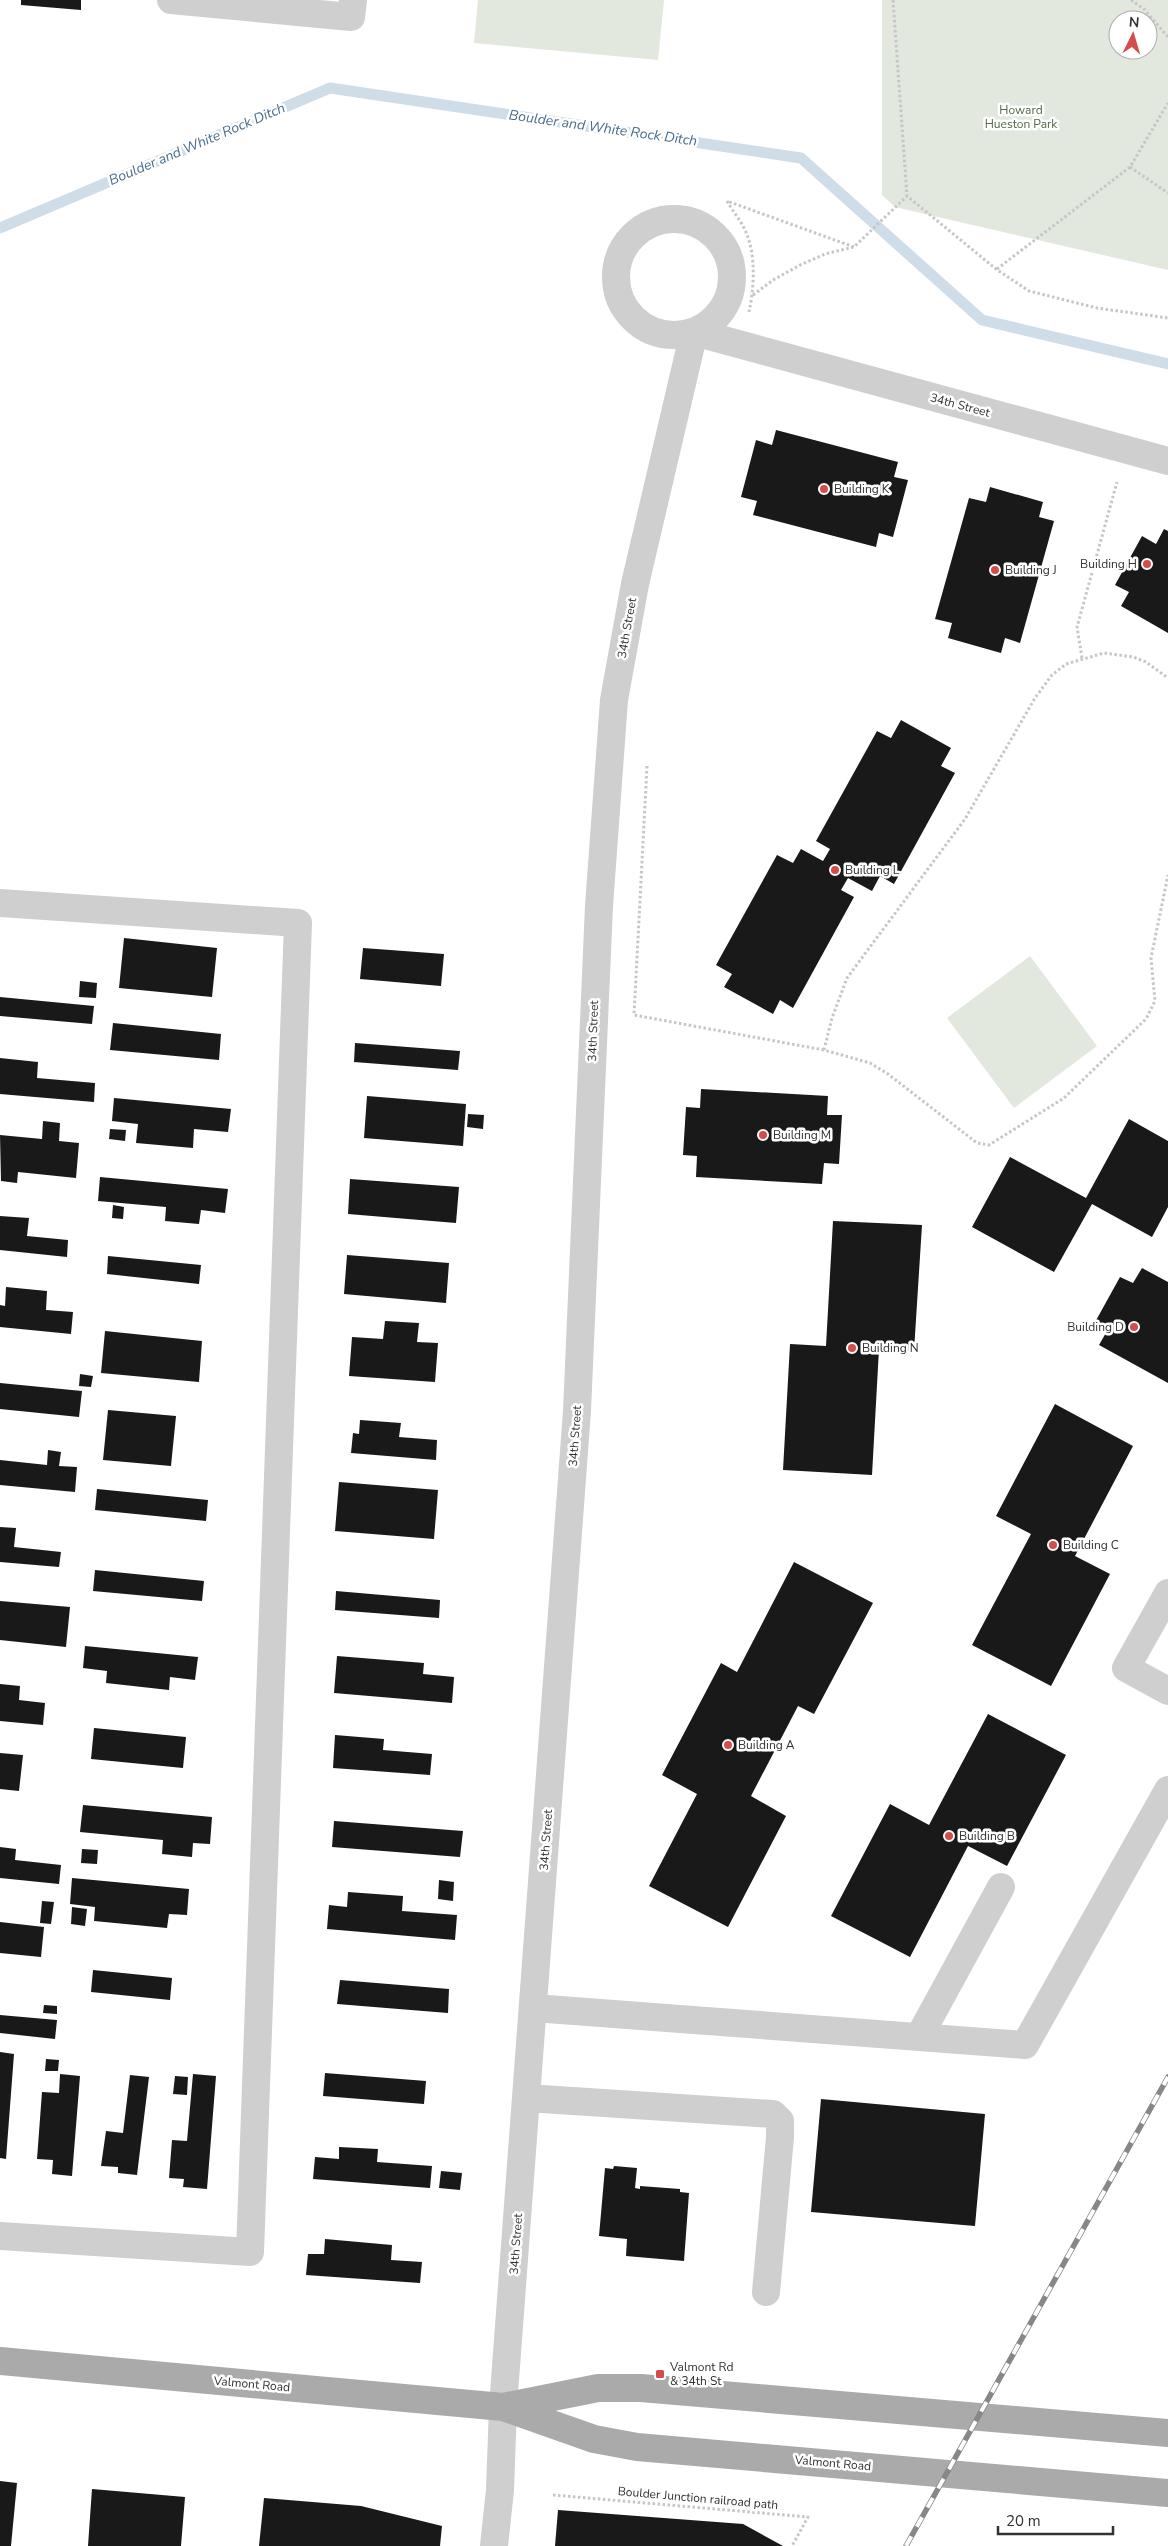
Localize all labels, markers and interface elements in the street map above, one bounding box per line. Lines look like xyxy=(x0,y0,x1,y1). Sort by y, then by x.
north arrow xyxy=(1108,10,1158,60)
text: N xyxy=(1128,13,1140,32)
water label: Boulder and White Rock Ditch xyxy=(106,98,288,190)
park label: Howard Hueston Park xyxy=(985,102,1058,132)
water label: Boulder and White Rock Ditch xyxy=(508,105,698,151)
street label: 34th Street xyxy=(928,389,992,421)
place label: Building K xyxy=(834,481,890,497)
marker: Building K xyxy=(818,483,830,495)
place label: Building H xyxy=(1080,556,1137,572)
marker: Building H xyxy=(1141,558,1153,570)
place label: Building J xyxy=(1005,562,1057,578)
marker: Building J xyxy=(989,564,1001,576)
street label: 34th Street xyxy=(614,596,640,660)
place label: Building L xyxy=(845,862,900,878)
marker: Building L xyxy=(829,864,841,876)
street label: 34th Street xyxy=(584,999,602,1062)
place label: Building M xyxy=(773,1127,831,1143)
marker: Building M xyxy=(757,1129,769,1141)
place label: Building D xyxy=(1067,1319,1124,1335)
marker: Building D xyxy=(1128,1321,1140,1333)
place label: Building N xyxy=(862,1340,919,1356)
marker: Building N xyxy=(846,1342,858,1354)
street label: 34th Street xyxy=(565,1404,585,1467)
place label: Building C xyxy=(1063,1537,1119,1553)
marker: Building C xyxy=(1047,1539,1059,1551)
place label: Building A xyxy=(738,1737,795,1753)
marker: Building A xyxy=(722,1739,734,1751)
street label: 34th Street xyxy=(536,1808,556,1871)
place label: Building B xyxy=(959,1828,1015,1844)
marker: Building B xyxy=(943,1830,955,1842)
street label: 34th Street xyxy=(506,2212,526,2275)
place label: Valmont Rd & 34th St xyxy=(669,2359,733,2389)
marker: Valmont Rd & 34th St xyxy=(654,2368,666,2380)
street label: Valmont Road xyxy=(212,2373,291,2395)
street label: Valmont Road xyxy=(793,2452,872,2474)
street label: Boulder Junction railroad path xyxy=(617,2483,779,2513)
scale bar xyxy=(998,2504,1113,2536)
text: 20 m xyxy=(1006,2511,1041,2531)

